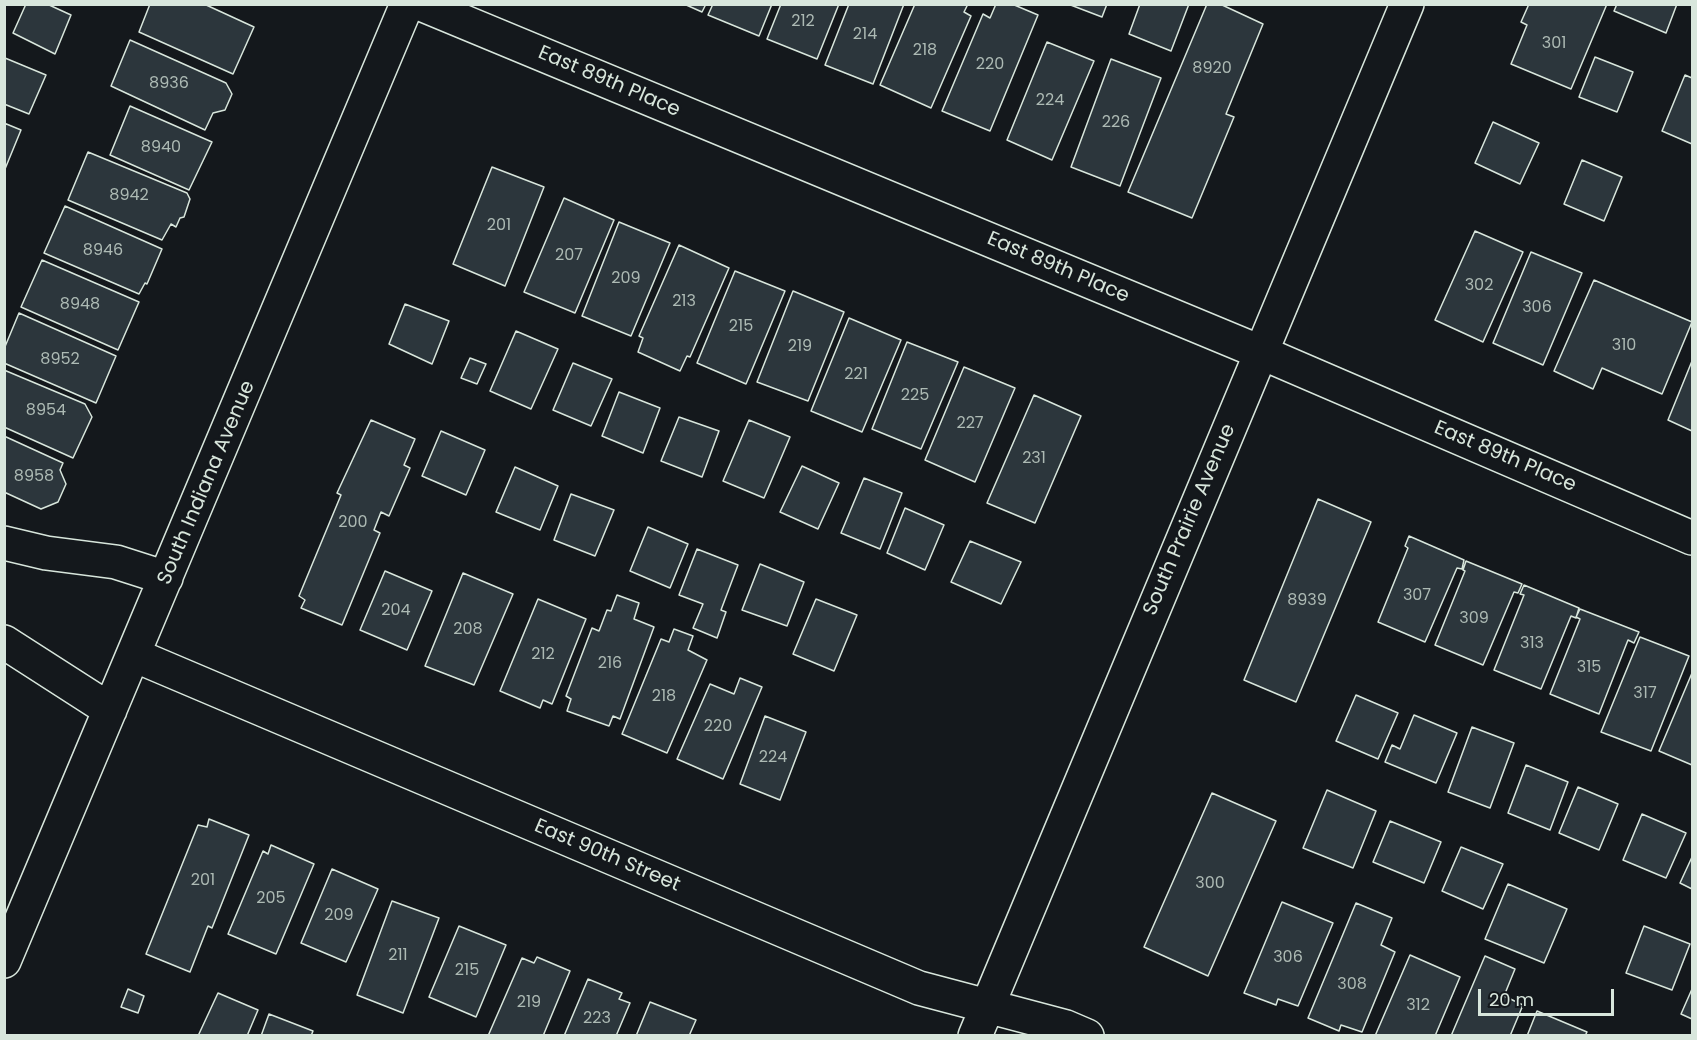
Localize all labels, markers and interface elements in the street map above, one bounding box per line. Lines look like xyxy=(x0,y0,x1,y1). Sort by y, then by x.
house number: 212 xyxy=(791,12,815,32)
house number: 214 xyxy=(853,25,877,45)
house number: 301 xyxy=(1542,34,1566,54)
street label: East 89th Place xyxy=(534,41,684,123)
house number: 218 xyxy=(913,41,937,61)
house number: 220 xyxy=(976,55,1004,75)
house number: 8920 xyxy=(1192,59,1232,79)
house number: 8936 xyxy=(149,74,189,94)
house number: 224 xyxy=(1036,91,1064,111)
house number: 226 xyxy=(1102,113,1130,133)
house number: 8940 xyxy=(141,138,181,158)
house number: 8942 xyxy=(109,186,149,206)
house number: 201 xyxy=(487,216,511,236)
street label: East 89th Place xyxy=(983,227,1133,309)
house number: 8946 xyxy=(83,241,123,261)
house number: 207 xyxy=(555,246,583,266)
house number: 209 xyxy=(611,269,641,289)
house number: 302 xyxy=(1465,276,1493,296)
house number: 213 xyxy=(672,292,696,312)
house number: 8948 xyxy=(60,295,100,315)
house number: 306 xyxy=(1522,298,1552,318)
house number: 215 xyxy=(729,317,753,337)
house number: 310 xyxy=(1612,336,1636,356)
house number: 219 xyxy=(788,337,812,357)
house number: 8952 xyxy=(40,350,80,370)
house number: 221 xyxy=(844,365,868,385)
street label: South Indiana Avenue xyxy=(153,377,261,589)
house number: 225 xyxy=(901,386,929,406)
house number: 8954 xyxy=(26,401,66,421)
house number: 227 xyxy=(956,414,984,434)
street label: East 89th Place xyxy=(1430,416,1580,498)
street label: South Prairie Avenue xyxy=(1139,421,1241,619)
house number: 231 xyxy=(1022,449,1046,469)
house number: 8958 xyxy=(14,467,54,487)
house number: 200 xyxy=(338,513,368,533)
house number: 307 xyxy=(1403,586,1431,606)
house number: 8939 xyxy=(1287,591,1327,611)
house number: 204 xyxy=(381,601,411,621)
house number: 309 xyxy=(1459,609,1489,629)
house number: 208 xyxy=(453,620,483,640)
house number: 313 xyxy=(1520,634,1544,654)
house number: 212 xyxy=(531,645,555,665)
house number: 216 xyxy=(598,654,622,674)
house number: 315 xyxy=(1577,658,1601,678)
house number: 317 xyxy=(1633,684,1657,704)
house number: 218 xyxy=(652,687,676,707)
house number: 220 xyxy=(704,717,732,737)
house number: 224 xyxy=(759,748,787,768)
street label: East 90th Street xyxy=(531,814,683,898)
house number: 201 xyxy=(191,871,215,891)
house number: 300 xyxy=(1195,874,1225,894)
house number: 205 xyxy=(256,889,286,909)
house number: 209 xyxy=(324,906,354,926)
house number: 211 xyxy=(388,946,408,966)
house number: 306 xyxy=(1273,948,1303,968)
house number: 215 xyxy=(455,961,479,981)
house number: 308 xyxy=(1337,975,1367,995)
scale bar xyxy=(1481,977,1618,1015)
text: 20 m xyxy=(1489,987,1534,1012)
house number: 219 xyxy=(517,993,541,1013)
house number: 312 xyxy=(1406,996,1430,1016)
house number: 223 xyxy=(583,1009,611,1029)

